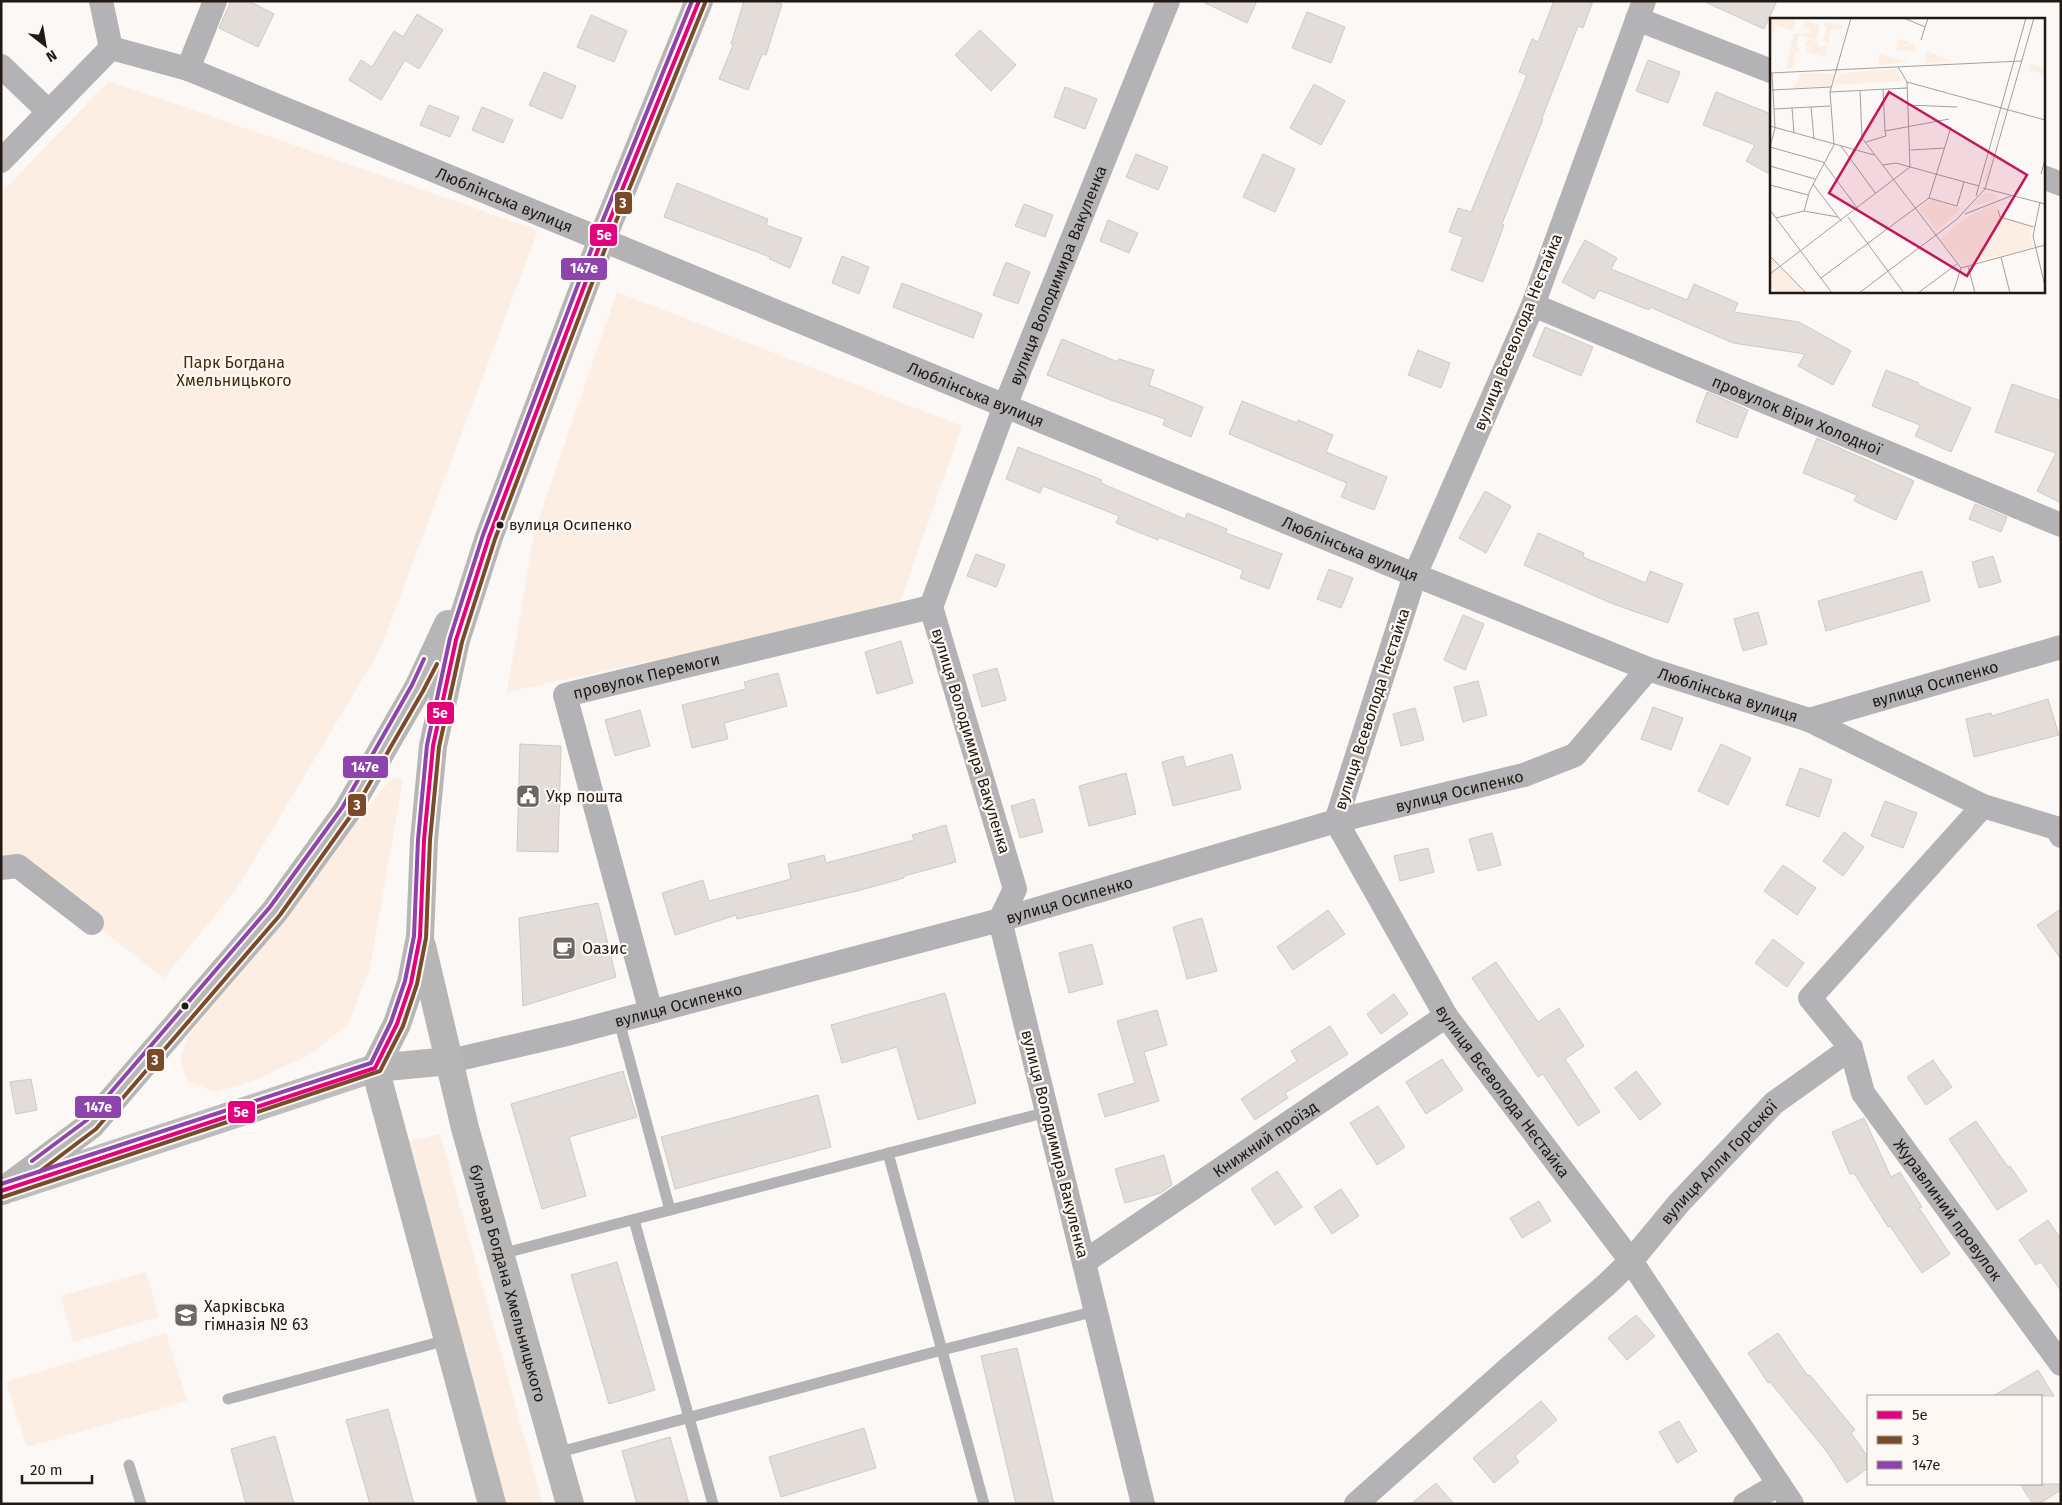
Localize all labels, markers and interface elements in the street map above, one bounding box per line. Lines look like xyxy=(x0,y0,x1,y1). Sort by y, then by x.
inset map xyxy=(1770,18,2044,292)
north arrow xyxy=(20,20,70,70)
text: N xyxy=(43,46,60,65)
street label: Люблінська вулиця xyxy=(434,163,576,236)
street label: вулиця Володимира Вакуленка xyxy=(1005,163,1110,388)
line badge: 3 xyxy=(614,191,633,215)
text: 3 xyxy=(618,195,627,212)
line badge: 5е xyxy=(589,223,618,247)
text: 5е xyxy=(596,227,612,244)
street label: вулиця Всеволода Нестайка xyxy=(1470,231,1566,433)
line badge: 147е xyxy=(560,257,608,281)
text: 147е xyxy=(570,260,598,277)
park label: Парк Богдана Хмельницького xyxy=(176,353,292,390)
street label: Люблінська вулиця xyxy=(905,357,1047,431)
street label: провулок Віри Холодної xyxy=(1709,371,1885,459)
street label: Люблінська вулиця xyxy=(1279,512,1422,585)
place label: вулиця Осипенко xyxy=(509,516,632,534)
marker: вулиця Осипенко xyxy=(495,520,505,530)
street label: вулиця Всеволода Нестайка xyxy=(1330,606,1414,812)
street label: вулиця Володимира Вакуленка xyxy=(928,626,1014,856)
street label: провулок Перемоги xyxy=(571,649,722,702)
street label: вулиця Осипенко xyxy=(1869,656,2001,711)
street label: Люблінська вулиця xyxy=(1656,663,1801,725)
line badge: 5е xyxy=(426,701,455,725)
text: 5е xyxy=(432,705,448,722)
line badge: 147е xyxy=(342,755,389,779)
text: 147е xyxy=(351,759,379,776)
street label: вулиця Осипенко xyxy=(1393,766,1525,816)
public building icon: Укр пошта xyxy=(515,783,541,809)
place label: Укр пошта xyxy=(546,787,623,806)
line badge: 3 xyxy=(347,793,367,817)
text: 3 xyxy=(352,797,361,814)
street label: вулиця Осипенко xyxy=(1004,872,1135,927)
cafe icon: Оазис xyxy=(551,935,577,961)
place label: Оазис xyxy=(582,939,627,958)
street label: вулиця Осипенко xyxy=(612,979,744,1031)
unlabelled marker xyxy=(180,1001,190,1011)
street label: вулиця Всеволода Нестайка xyxy=(1432,1002,1574,1181)
street label: вулиця Володимира Вакуленка xyxy=(1017,1028,1093,1260)
line badge: 3 xyxy=(146,1048,165,1072)
text: 3 xyxy=(150,1052,159,1069)
line badge: 147е xyxy=(74,1095,122,1119)
street label: вулиця Алли Горської xyxy=(1656,1096,1781,1228)
street label: Книжний проїзд xyxy=(1209,1097,1321,1181)
text: 147е xyxy=(84,1099,112,1116)
line badge: 5е xyxy=(227,1100,256,1124)
text: 5е xyxy=(233,1104,249,1121)
street label: Журавлиний провулок xyxy=(1890,1135,2007,1285)
street label: бульвар Богдана Хмельницького xyxy=(466,1162,551,1404)
place label: Харківська гімназія № 63 xyxy=(204,1297,308,1334)
school or university icon: Харківська гімназія № 63 xyxy=(173,1302,199,1328)
legend xyxy=(1867,1395,2042,1485)
text: 5е xyxy=(1912,1406,1928,1424)
text: 3 xyxy=(1912,1431,1920,1449)
scale bar xyxy=(22,1452,92,1484)
text: 147е xyxy=(1912,1456,1941,1474)
text: 20 m xyxy=(30,1461,63,1479)

